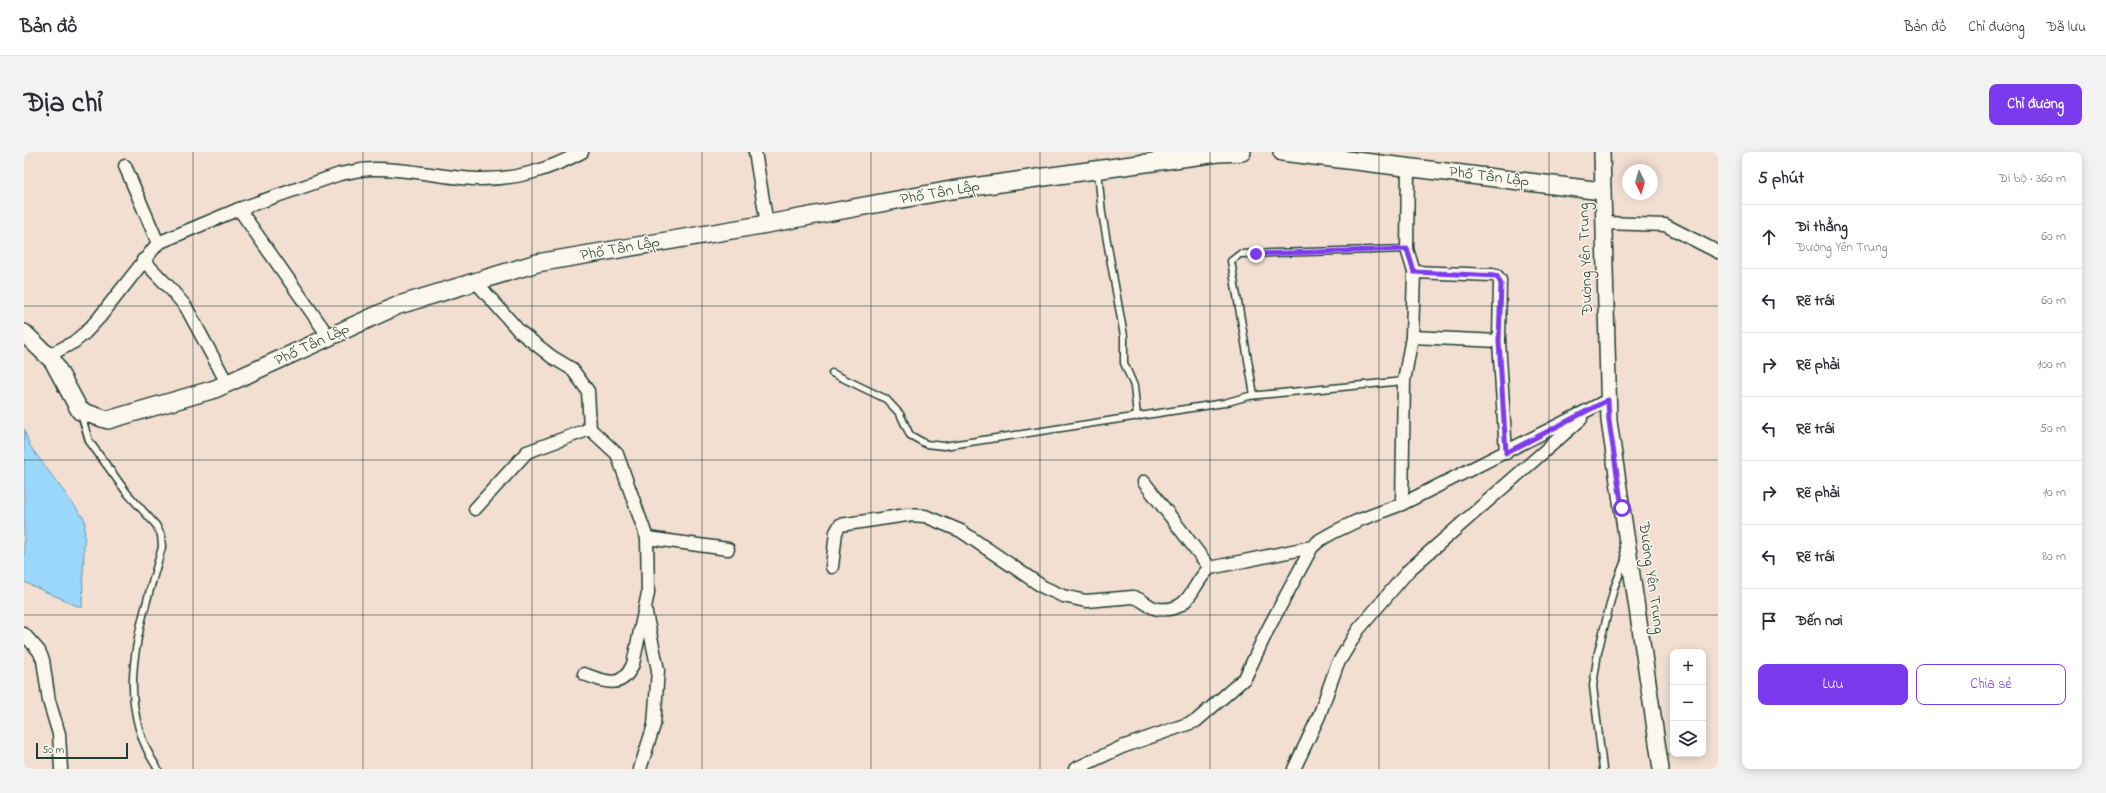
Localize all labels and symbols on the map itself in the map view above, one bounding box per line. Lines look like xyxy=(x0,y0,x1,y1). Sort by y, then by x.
street label: Phố Tân Lập xyxy=(1448,160,1531,194)
north arrow xyxy=(1622,164,1658,200)
street label: Phố Tân Lập xyxy=(898,174,982,212)
street label: Đường Yên Trung xyxy=(1572,202,1600,317)
street label: Phố Tân Lập xyxy=(578,230,662,268)
route end xyxy=(1247,245,1265,263)
street label: Phố Tân Lập xyxy=(270,317,354,373)
route start xyxy=(1613,499,1631,517)
street label: Đường Yên Trung xyxy=(1631,520,1671,635)
scale bar xyxy=(36,741,128,760)

